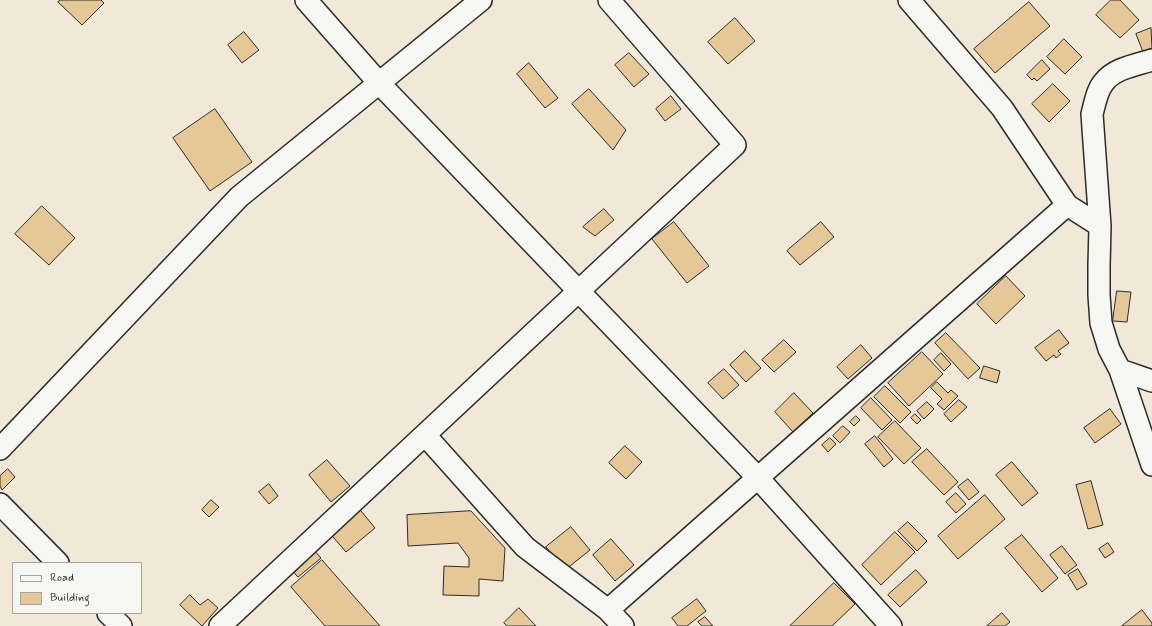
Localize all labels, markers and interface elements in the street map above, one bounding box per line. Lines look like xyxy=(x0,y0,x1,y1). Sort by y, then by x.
legend xyxy=(12,562,142,614)
text: Road xyxy=(50,570,74,586)
text: Building xyxy=(50,590,90,606)

